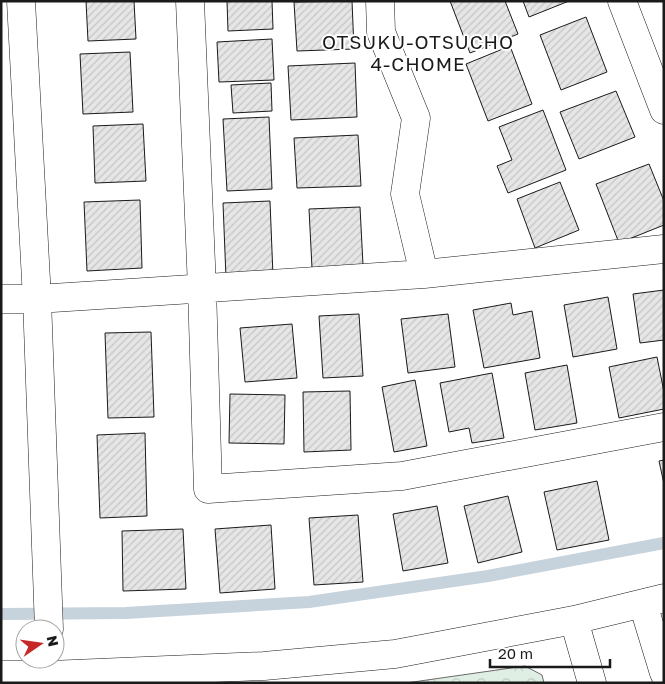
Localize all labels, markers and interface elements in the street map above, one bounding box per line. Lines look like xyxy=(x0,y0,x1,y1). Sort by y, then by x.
district label: OTSUKU-OTSUCHO 4-CHOME xyxy=(322,30,514,75)
north arrow xyxy=(15,619,65,669)
text: N xyxy=(44,634,63,648)
scale bar xyxy=(490,636,610,668)
text: 20 m xyxy=(498,644,533,662)

